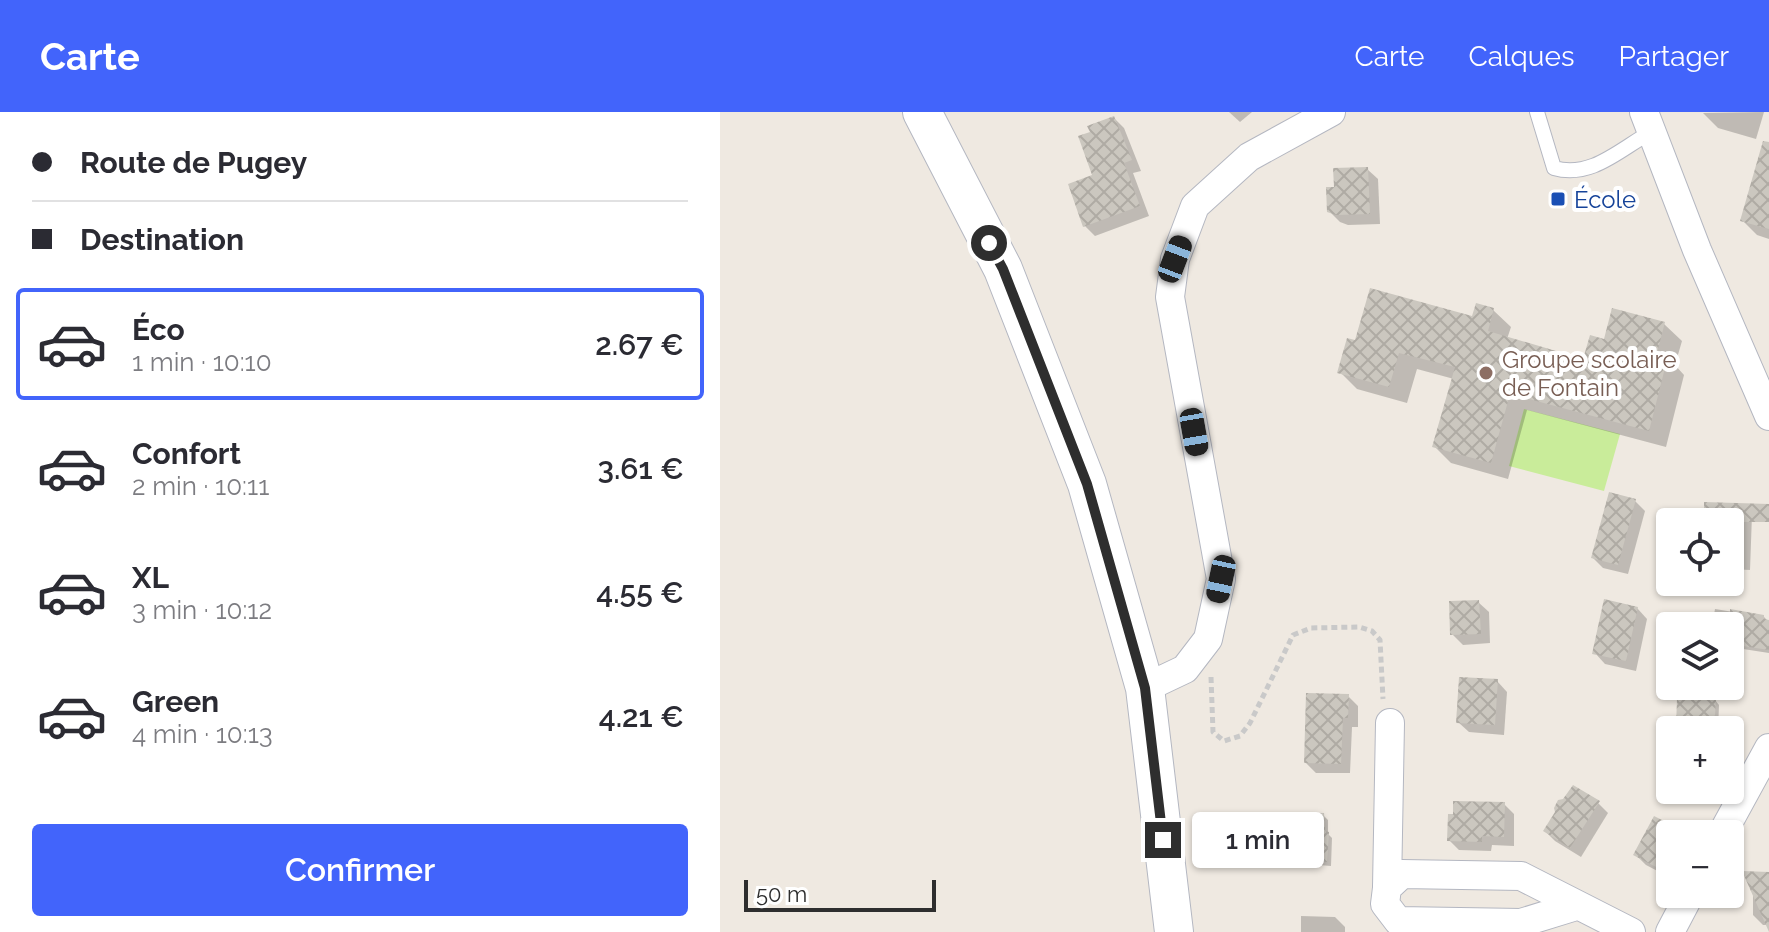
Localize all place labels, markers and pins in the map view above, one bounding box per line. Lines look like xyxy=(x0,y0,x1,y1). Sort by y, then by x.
place label: École xyxy=(1574,185,1636,214)
marker: École xyxy=(1549,190,1567,208)
place label: Groupe scolaire de Fontain xyxy=(1502,345,1677,402)
marker: Groupe scolaire de Fontain xyxy=(1477,364,1495,382)

